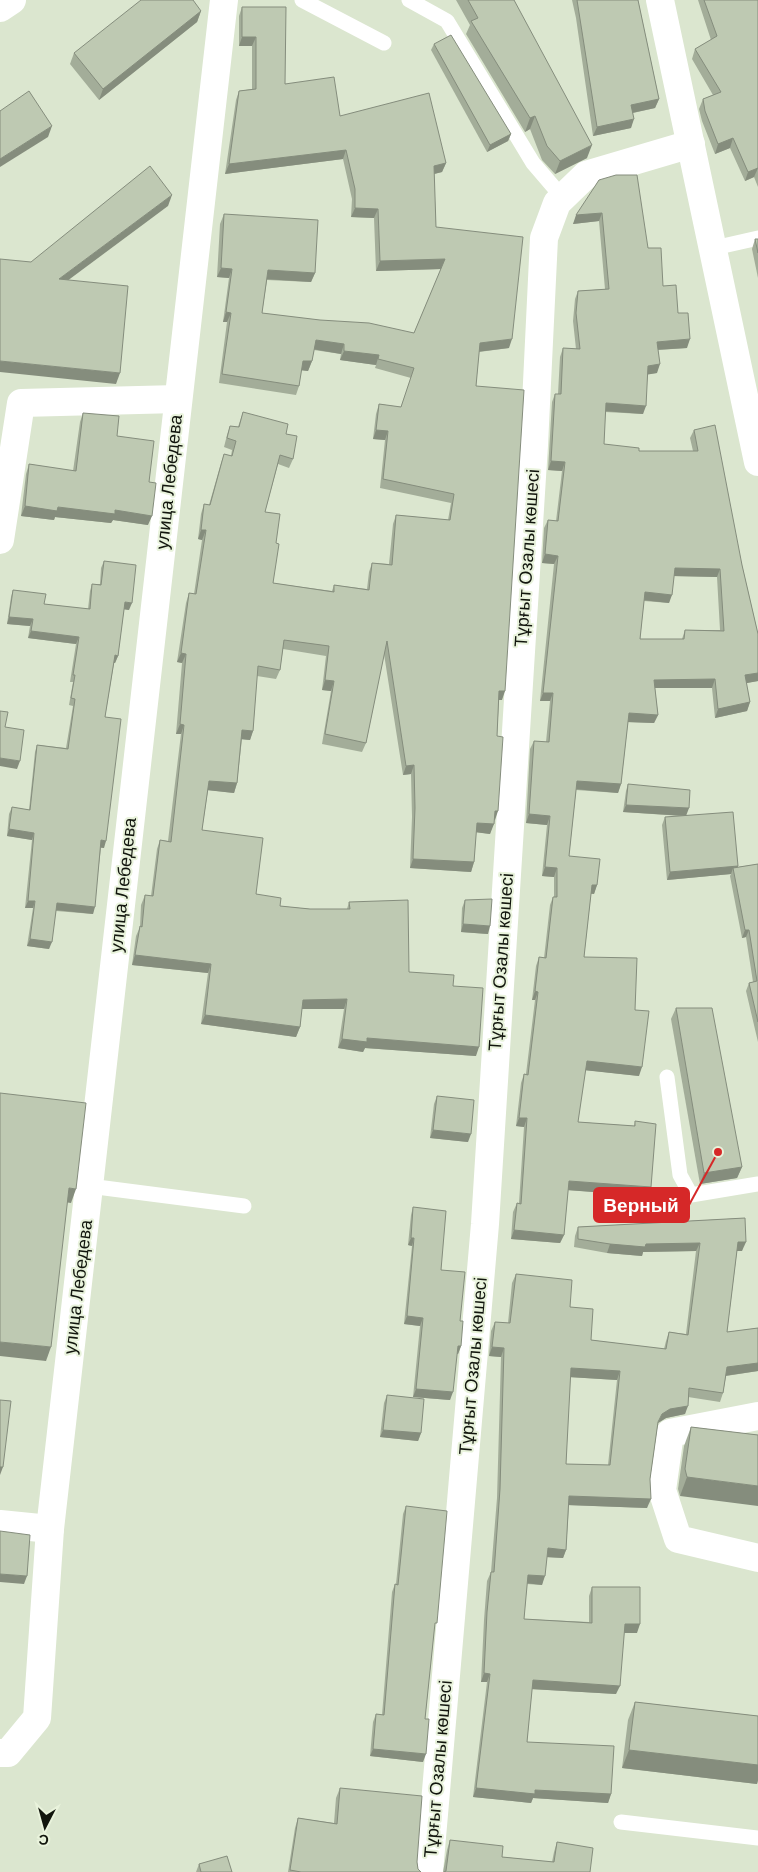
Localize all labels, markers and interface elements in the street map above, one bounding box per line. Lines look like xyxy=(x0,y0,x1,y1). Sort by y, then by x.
street label: улица Лебедева xyxy=(150,412,188,551)
street label: Тұрғыт Озалы көшесі xyxy=(509,468,545,648)
street label: улица Лебедева xyxy=(104,815,142,954)
street label: Тұрғыт Озалы көшесі xyxy=(483,872,519,1052)
callout: Верный xyxy=(594,1188,689,1222)
text: Верный xyxy=(603,1193,679,1218)
street label: улица Лебедева xyxy=(58,1217,98,1356)
street label: Тұрғыт Озалы көшесі xyxy=(453,1276,493,1456)
street label: Тұрғыт Озалы көшесі xyxy=(418,1679,458,1859)
north arrow xyxy=(20,1802,70,1852)
text: С xyxy=(38,1830,50,1849)

